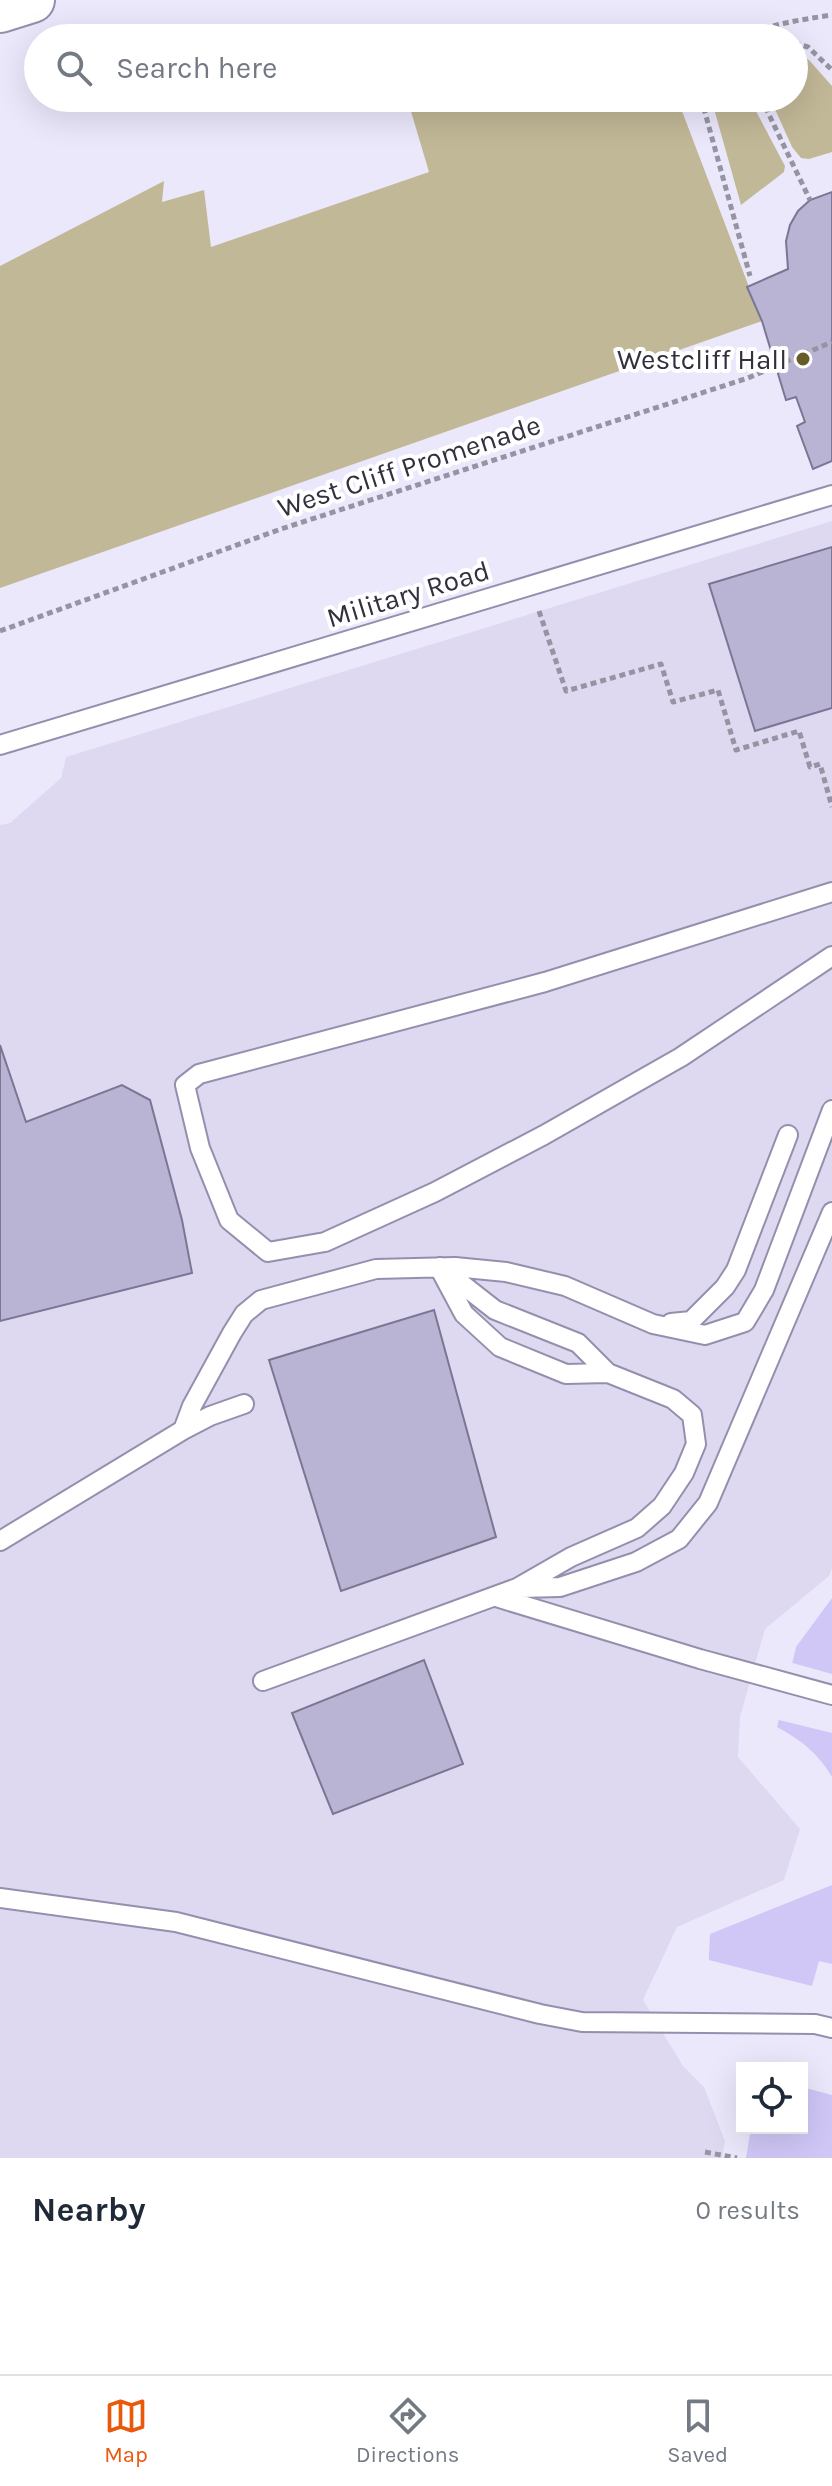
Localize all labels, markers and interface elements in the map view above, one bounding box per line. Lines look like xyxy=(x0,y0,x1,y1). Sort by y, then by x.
search box xyxy=(24,24,808,112)
icon: search xyxy=(52,46,96,90)
text: Search here xyxy=(116,50,277,86)
place label: Westcliff Hall xyxy=(617,343,787,376)
marker: Westcliff Hall xyxy=(794,350,812,368)
street label: West Cliff Promenade xyxy=(273,408,545,524)
street label: Military Road xyxy=(323,554,493,634)
map controls xyxy=(736,2062,808,2134)
button: locate xyxy=(736,2062,808,2134)
text: Nearby xyxy=(32,2190,146,2230)
text: 0 results xyxy=(696,2195,800,2226)
tab: Map xyxy=(104,2394,148,2468)
tab: Directions xyxy=(356,2394,459,2468)
tab: Saved xyxy=(667,2394,728,2468)

